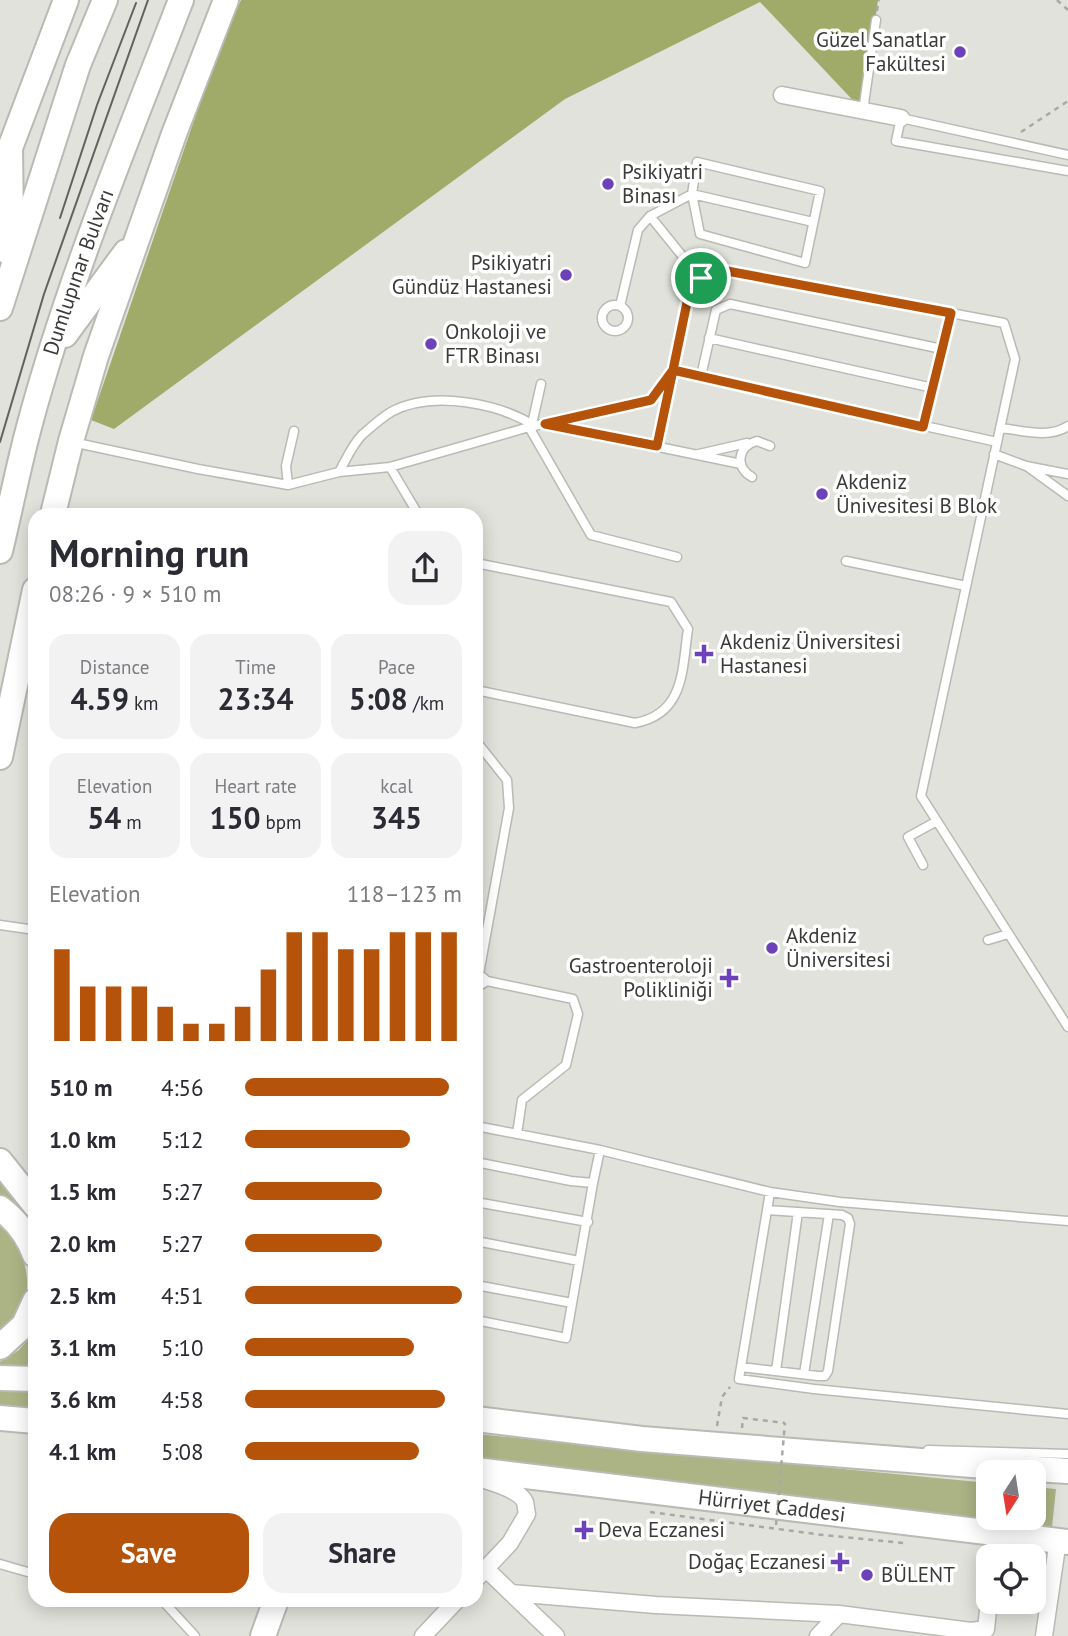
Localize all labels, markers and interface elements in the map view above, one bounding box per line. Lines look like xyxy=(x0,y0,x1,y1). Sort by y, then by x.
place label: Güzel Sanatlar Fakültesi xyxy=(816,26,946,77)
marker: Güzel Sanatlar Fakültesi xyxy=(952,44,968,60)
place label: Psikiyatri Binası xyxy=(622,158,703,209)
marker: Psikiyatri Binası xyxy=(600,176,616,192)
street label: Dumlupınar Bulvarı xyxy=(37,185,120,358)
pin xyxy=(671,248,731,308)
place label: Psikiyatri Gündüz Hastanesi xyxy=(392,249,552,300)
icon: arrive xyxy=(682,259,720,297)
marker: Psikiyatri Gündüz Hastanesi xyxy=(558,267,574,283)
place label: Onkoloji ve FTR Binası xyxy=(445,318,546,369)
marker: Onkoloji ve FTR Binası xyxy=(423,336,439,352)
place label: Akdeniz Ünivesitesi B Blok xyxy=(836,468,997,519)
marker: Akdeniz Ünivesitesi B Blok xyxy=(814,486,830,502)
text: Morning run xyxy=(49,528,249,577)
button: share xyxy=(388,531,462,605)
text: 08:26 · 9 × 510 m xyxy=(49,579,221,608)
place label: Akdeniz Üniversitesi Hastanesi xyxy=(720,628,901,679)
marker: Akdeniz Üniversitesi Hastanesi xyxy=(694,644,714,664)
text: Distance xyxy=(80,655,149,679)
text: Time xyxy=(235,655,276,679)
text: Pace xyxy=(378,655,415,679)
text: 4.59 xyxy=(70,679,129,718)
text: 23:34 xyxy=(217,679,294,718)
text: 5:08 xyxy=(349,679,408,718)
text: km xyxy=(129,691,159,715)
text: /km xyxy=(408,691,444,715)
text: Elevation xyxy=(77,774,152,798)
text: Heart rate xyxy=(214,774,297,798)
text: kcal xyxy=(380,774,413,798)
text: 54 xyxy=(87,798,121,837)
text: 150 xyxy=(209,798,260,837)
text: 345 xyxy=(371,798,422,837)
text: m xyxy=(121,810,142,834)
text: bpm xyxy=(260,810,302,834)
text: Elevation xyxy=(49,879,141,908)
text: 118–123 m xyxy=(347,879,462,908)
place label: Akdeniz Üniversitesi xyxy=(786,922,891,973)
marker: Akdeniz Üniversitesi xyxy=(764,940,780,956)
place label: Gastroenteroloji Polikliniği xyxy=(569,952,713,1003)
marker: Gastroenteroloji Polikliniği xyxy=(719,968,739,988)
text: 510 m xyxy=(49,1073,112,1102)
text: 4:56 xyxy=(161,1073,204,1102)
text: 1.0 km xyxy=(49,1125,116,1154)
text: 5:12 xyxy=(161,1125,204,1154)
text: 1.5 km xyxy=(49,1177,116,1206)
text: 5:27 xyxy=(161,1177,204,1206)
text: 2.0 km xyxy=(49,1229,116,1258)
text: 5:27 xyxy=(161,1229,204,1258)
text: 2.5 km xyxy=(49,1281,116,1310)
text: 4:51 xyxy=(161,1281,204,1310)
text: 3.1 km xyxy=(49,1333,116,1362)
text: 5:10 xyxy=(161,1333,204,1362)
text: 3.6 km xyxy=(49,1385,116,1414)
text: 4:58 xyxy=(161,1385,204,1414)
text: 4.1 km xyxy=(49,1437,116,1466)
text: 5:08 xyxy=(161,1437,204,1466)
north arrow xyxy=(976,1460,1046,1530)
map controls xyxy=(976,1460,1046,1614)
street label: Hürriyet Caddesi xyxy=(697,1483,847,1528)
button: Save xyxy=(49,1513,249,1593)
button: Share xyxy=(263,1513,462,1593)
place label: Deva Eczanesi xyxy=(598,1516,725,1543)
marker: Deva Eczanesi xyxy=(576,1522,592,1538)
button: locate xyxy=(976,1544,1046,1614)
place label: Doğaç Eczanesi xyxy=(688,1548,826,1575)
marker: Doğaç Eczanesi xyxy=(832,1554,848,1570)
place label: BÜLENT xyxy=(881,1561,955,1588)
marker: BÜLENT xyxy=(859,1567,875,1583)

